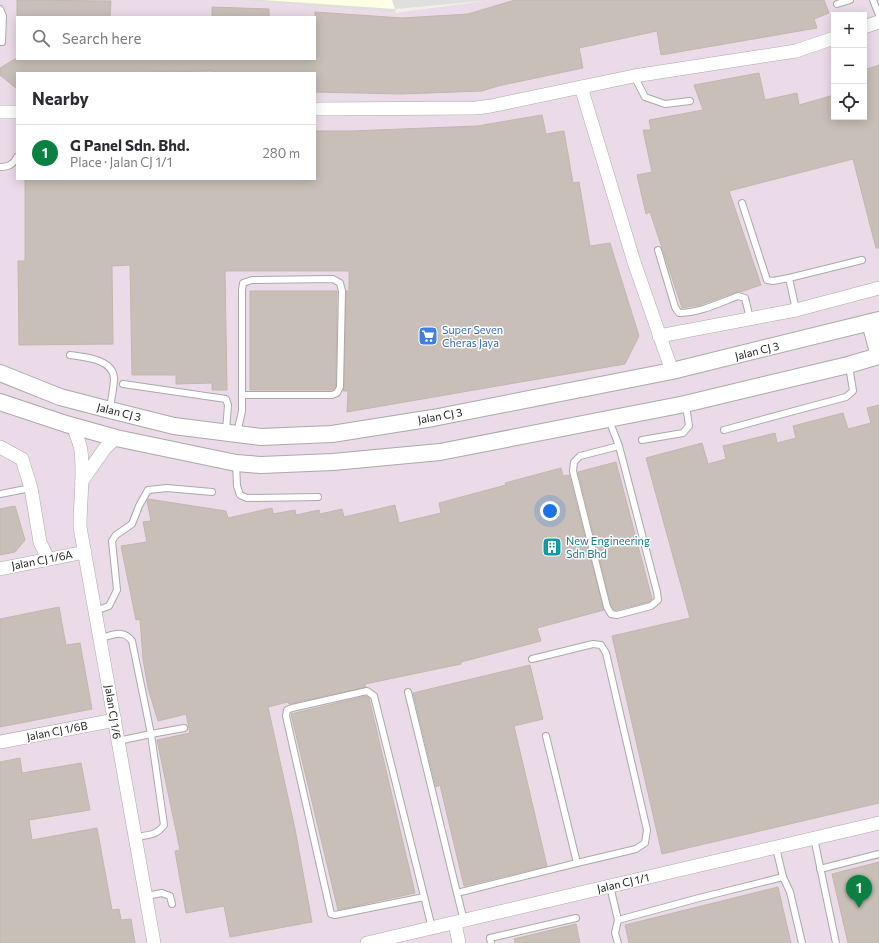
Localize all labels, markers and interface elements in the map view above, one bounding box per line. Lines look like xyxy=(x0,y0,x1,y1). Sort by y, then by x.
map controls xyxy=(831,12,867,120)
button: + xyxy=(831,12,867,48)
search box xyxy=(16,16,316,60)
icon: search xyxy=(30,27,52,49)
text: Search here xyxy=(62,29,141,47)
button: − xyxy=(831,48,867,84)
button: locate xyxy=(831,84,867,120)
text: Nearby xyxy=(32,88,89,109)
text: G Panel Sdn. Bhd. xyxy=(70,136,190,154)
text: 1 xyxy=(42,145,48,161)
text: 280 m xyxy=(263,145,300,161)
text: Place · Jalan CJ 1/1 xyxy=(70,154,172,170)
place label: Super Seven Cheras Jaya xyxy=(442,323,503,350)
supermarket icon: Super Seven Cheras Jaya xyxy=(417,325,439,347)
street label: Jalan CJ 3 xyxy=(733,339,781,363)
street label: Jalan CJ 3 xyxy=(95,400,143,424)
street label: Jalan CJ 3 xyxy=(417,405,463,427)
your location xyxy=(540,501,560,521)
place label: New Engineering Sdn Bhd xyxy=(566,534,650,560)
building icon: New Engineering Sdn Bhd xyxy=(541,536,563,558)
street label: Jalan CJ 1/6A xyxy=(10,547,74,573)
street label: Jalan CJ 1/6 xyxy=(102,684,124,740)
street label: Jalan CJ 1/6B xyxy=(25,718,89,744)
street label: Jalan CJ 1/1 xyxy=(596,870,650,896)
pin: 1 xyxy=(846,875,872,908)

